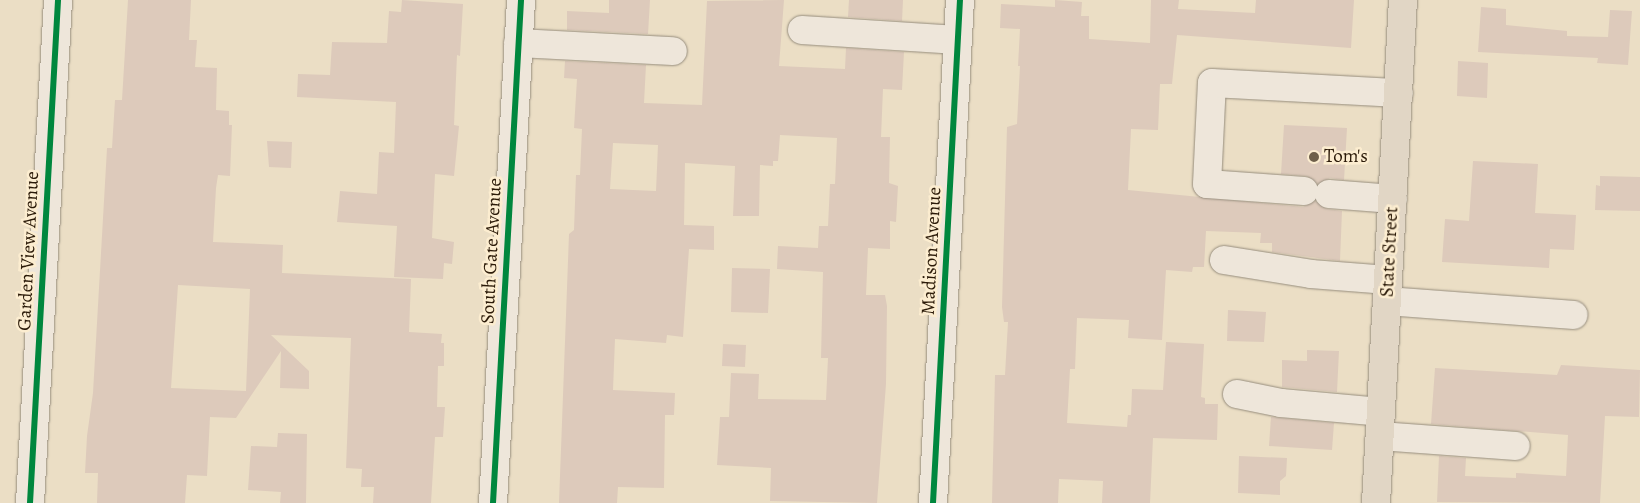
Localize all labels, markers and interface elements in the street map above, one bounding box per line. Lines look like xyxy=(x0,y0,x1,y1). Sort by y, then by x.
place label: Tom's xyxy=(1324,146,1368,168)
marker: Tom's xyxy=(1308,151,1320,163)
street label: Garden View Avenue xyxy=(13,171,45,331)
street label: South Gate Avenue xyxy=(477,177,507,325)
street label: Madison Avenue xyxy=(917,186,947,316)
street label: State Street xyxy=(1376,206,1404,298)

